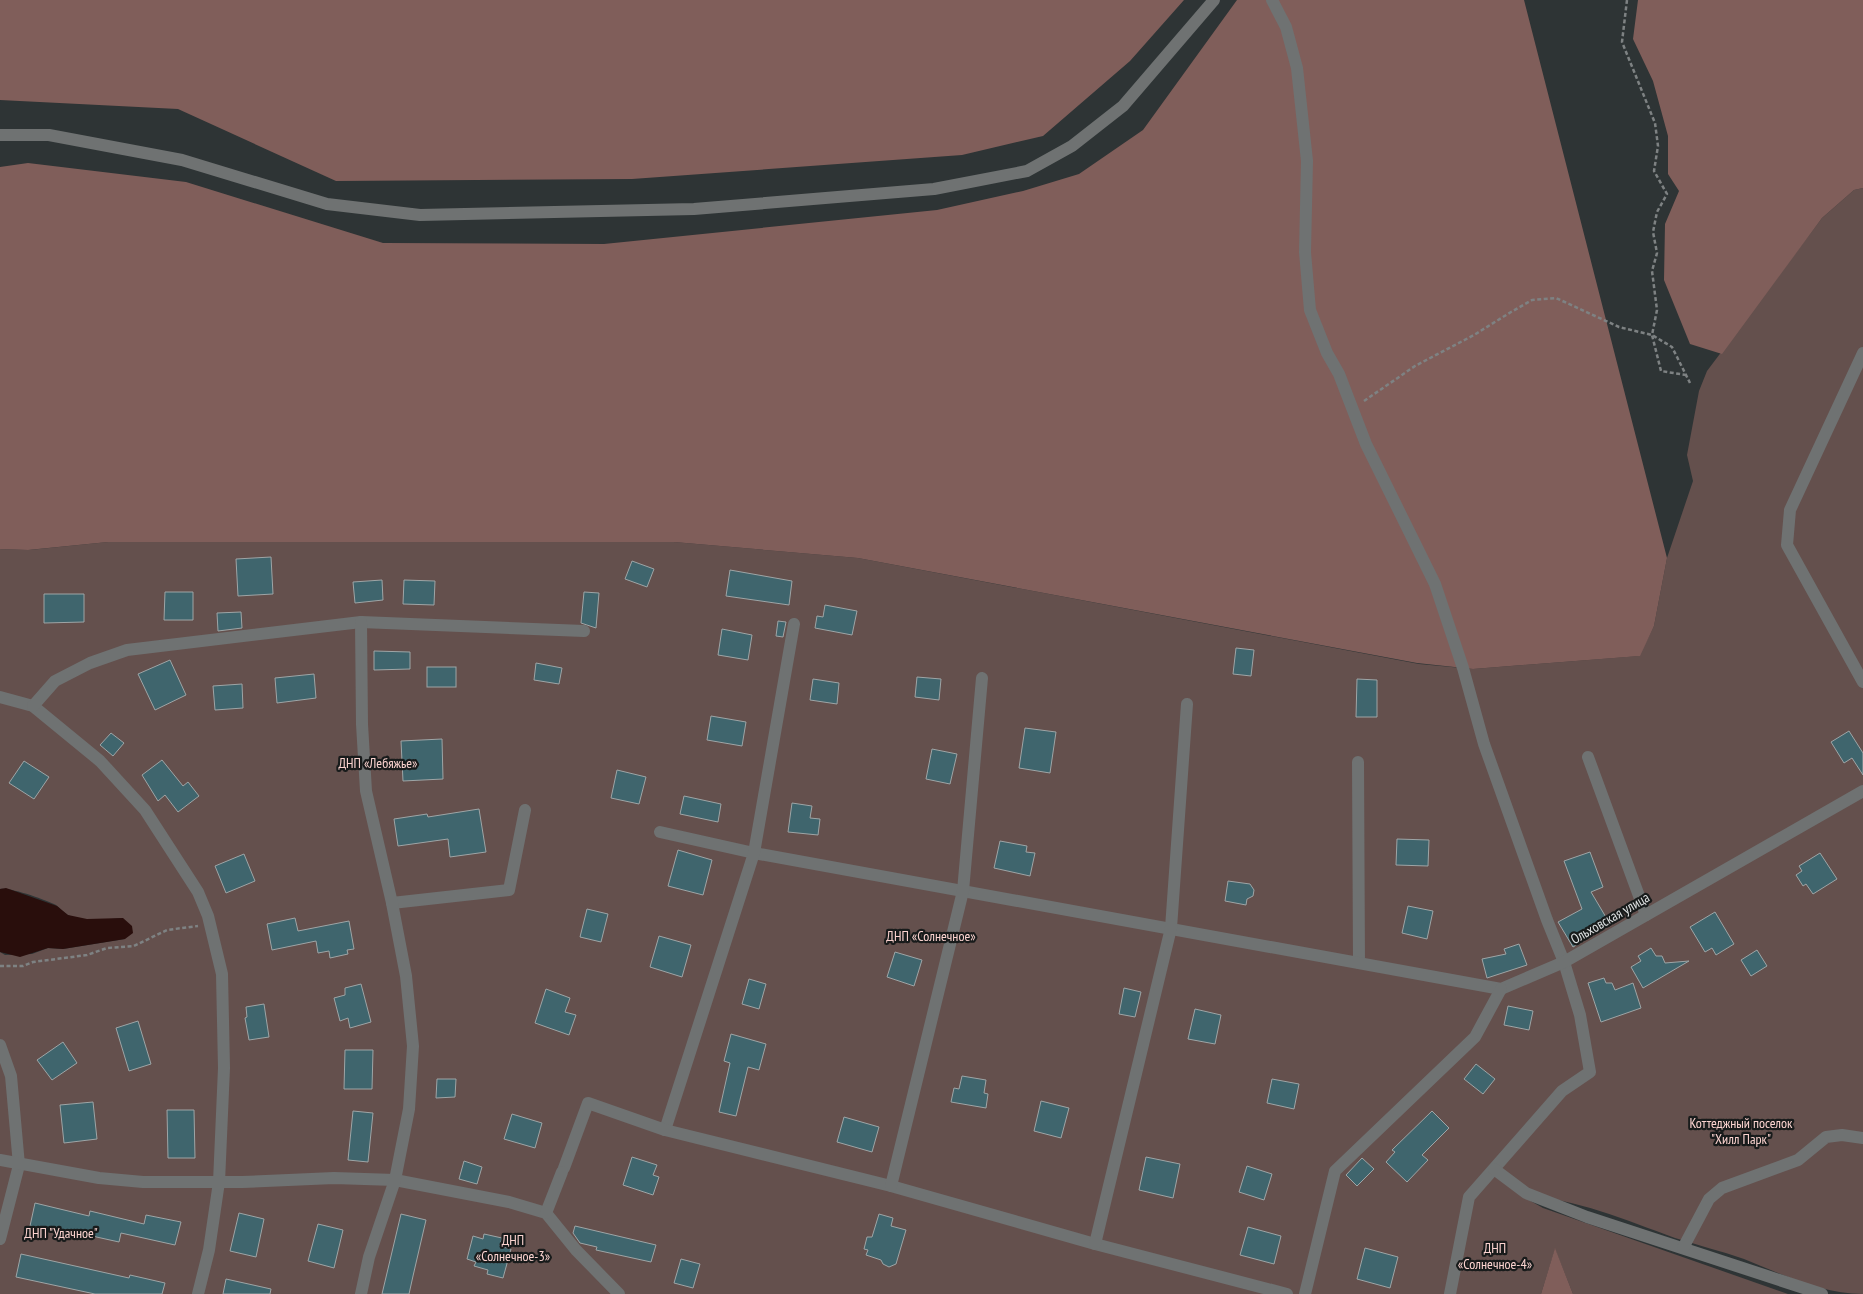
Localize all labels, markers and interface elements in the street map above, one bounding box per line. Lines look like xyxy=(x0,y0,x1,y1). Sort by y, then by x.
park label: ДНП «Лебяжье» xyxy=(339,754,417,772)
street label: Ольховская улица xyxy=(1567,888,1653,948)
park label: ДНП «Солнечное» xyxy=(886,927,976,945)
park label: Коттеджный поселок "Хилл Парк" xyxy=(1690,1114,1793,1148)
park label: ДНП "Удачное" xyxy=(24,1224,98,1242)
park label: ДНП «Солнечное-3» xyxy=(476,1231,550,1265)
park label: ДНП «Солнечное-4» xyxy=(1458,1239,1532,1273)

